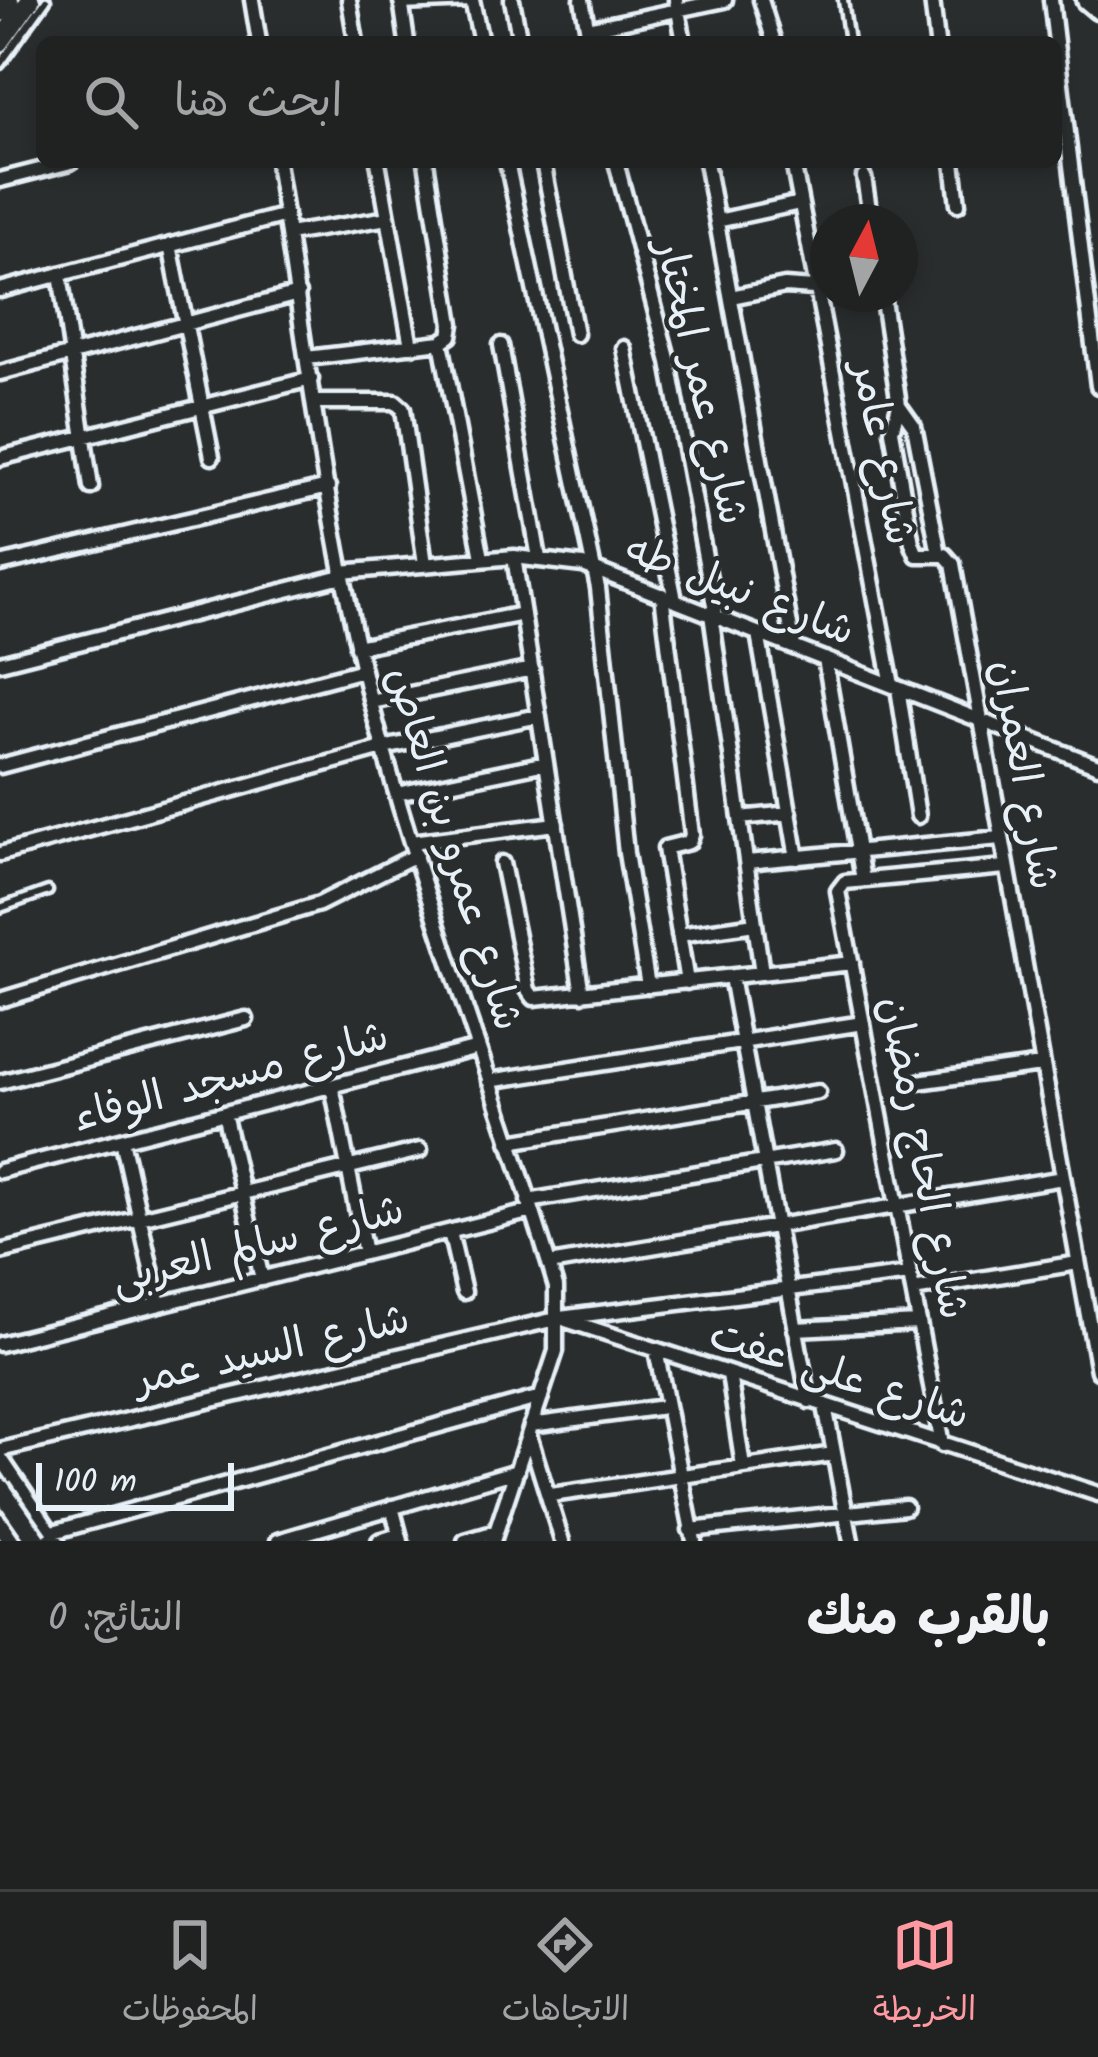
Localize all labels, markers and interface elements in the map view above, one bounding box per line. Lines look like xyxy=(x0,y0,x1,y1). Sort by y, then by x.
search box xyxy=(36,36,1062,168)
text: ابحث هنا xyxy=(174,67,342,139)
icon: search xyxy=(78,69,144,135)
north arrow xyxy=(810,204,918,312)
street label: شارع عمر المختار xyxy=(634,229,765,532)
street label: شارع عامر xyxy=(831,352,933,551)
street label: شارع نبيل طه xyxy=(614,516,864,666)
street label: شارع العمران xyxy=(970,655,1076,895)
street label: شارع عمرو بن العاص xyxy=(366,659,540,1039)
street label: شارع الحاج رمضان xyxy=(858,991,986,1325)
street label: شارع مسجد الوفاء xyxy=(66,1004,396,1152)
street label: شارع سالم العربى xyxy=(105,1177,411,1315)
street label: شارع السيد عمر xyxy=(124,1287,417,1416)
street label: شارع على عفت xyxy=(700,1302,978,1450)
scale bar xyxy=(36,1457,234,1510)
text: 100 m xyxy=(54,1457,137,1510)
text: بالقرب منك xyxy=(807,1579,1050,1660)
text: النتائج: 0 xyxy=(48,1589,183,1651)
tab: المحفوظات xyxy=(122,1912,258,2038)
tab: الاتجاهات xyxy=(502,1912,629,2038)
tab: الخريطة xyxy=(873,1912,976,2038)

